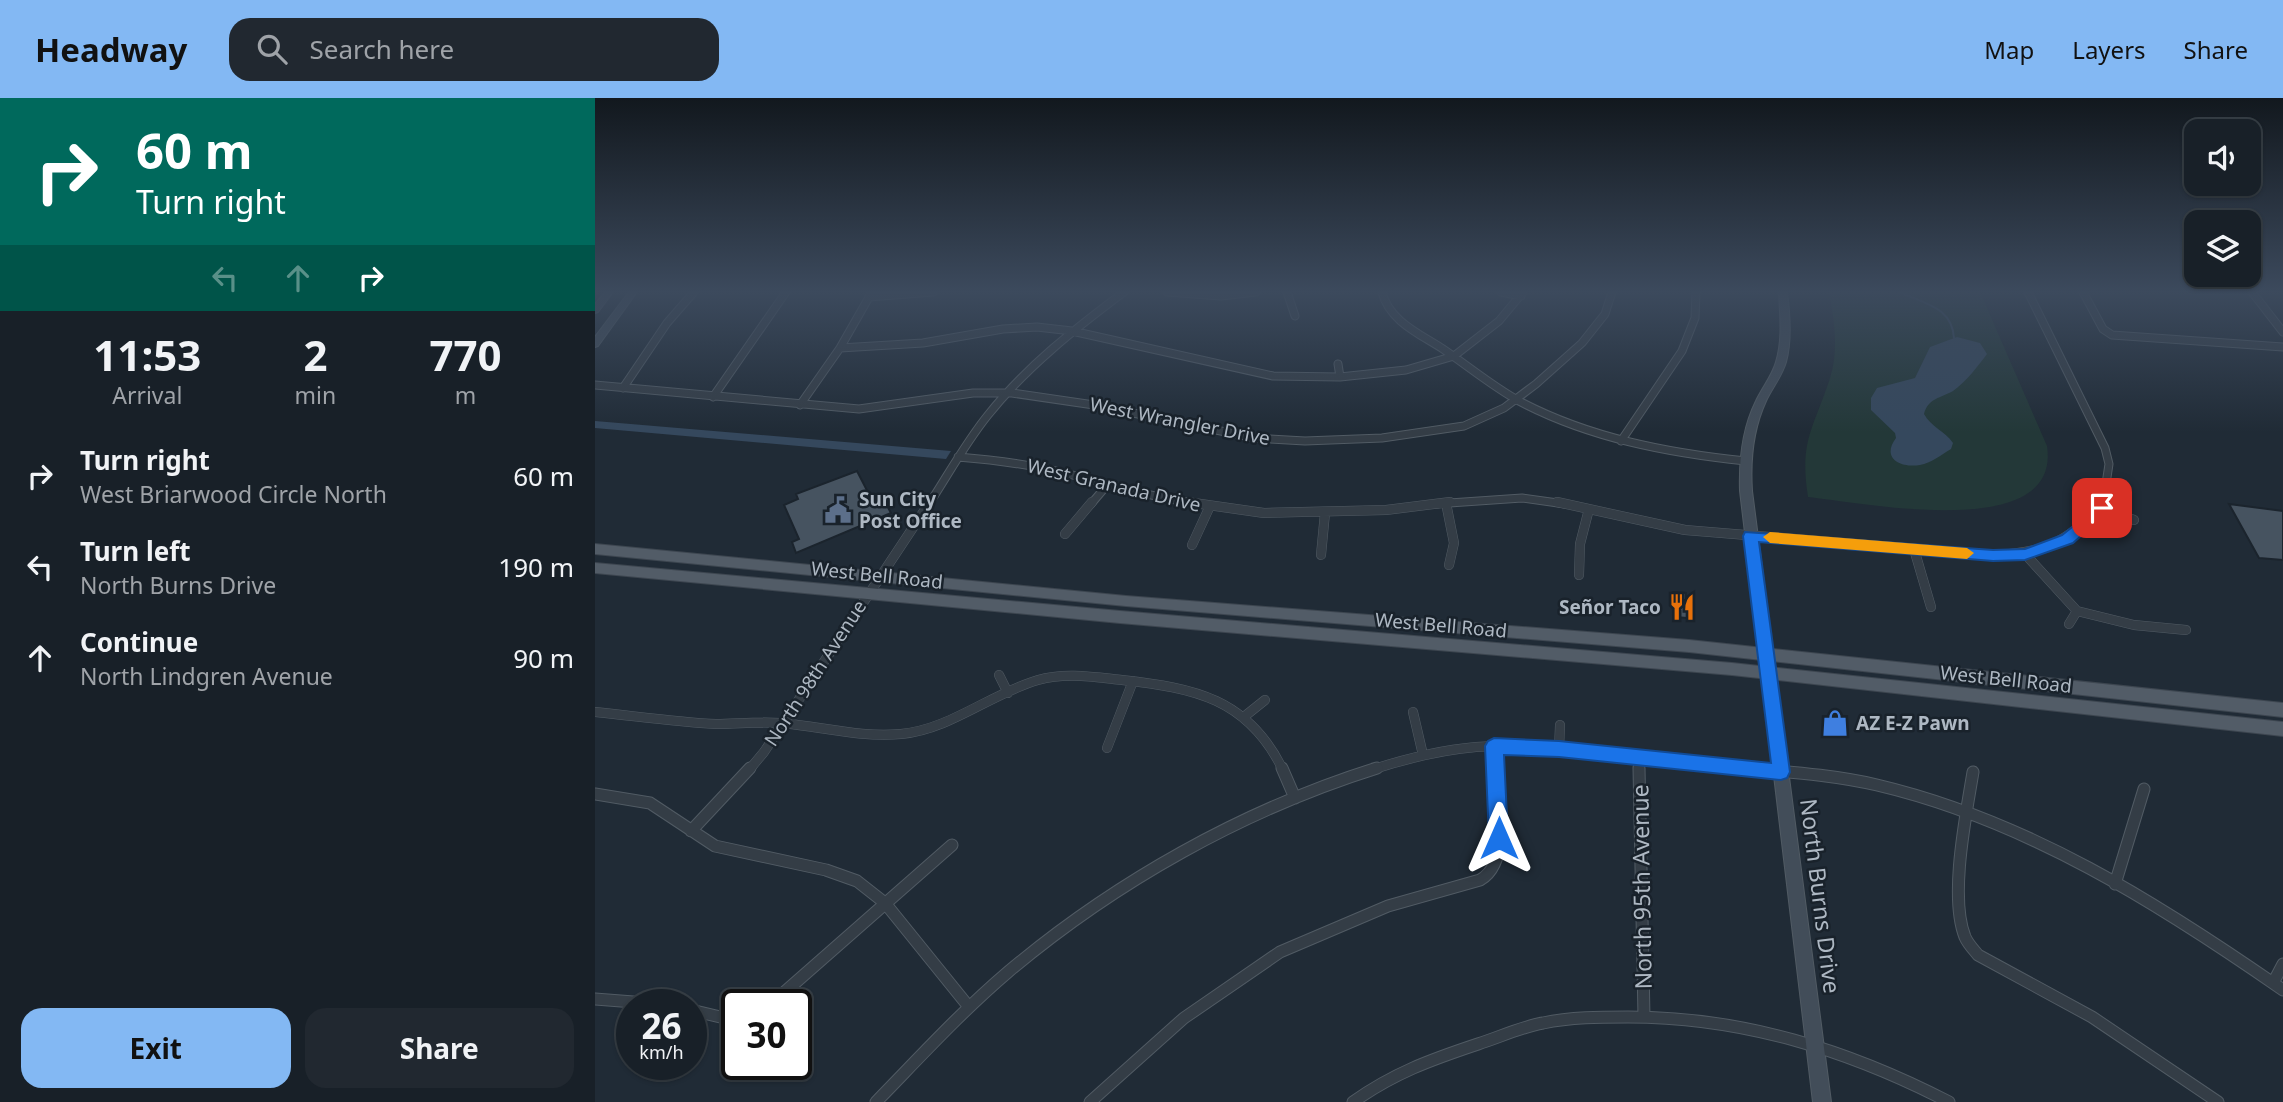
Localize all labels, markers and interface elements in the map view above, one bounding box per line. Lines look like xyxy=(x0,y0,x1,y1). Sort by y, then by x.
search box xyxy=(229,18,719,81)
text: Headway xyxy=(35,27,187,72)
icon: search xyxy=(253,30,291,68)
text: Search here xyxy=(309,31,454,67)
text: Map xyxy=(1984,33,2034,66)
text: Layers xyxy=(2072,33,2146,66)
text: Share xyxy=(2184,33,2248,66)
text: 60 m xyxy=(136,117,253,183)
map controls xyxy=(2184,119,2261,287)
button: sound xyxy=(2184,119,2261,196)
icon: right xyxy=(21,126,112,217)
text: Turn right xyxy=(136,180,286,223)
button: layers xyxy=(2184,210,2261,287)
icon: left xyxy=(206,259,244,297)
icon: ahead xyxy=(279,259,317,297)
icon: right xyxy=(352,259,390,297)
text: 11:53 xyxy=(93,326,201,383)
text: 2 xyxy=(303,326,327,383)
text: 770 xyxy=(430,326,502,383)
text: Arrival xyxy=(112,379,182,411)
text: min xyxy=(295,379,336,411)
text: m xyxy=(455,379,476,411)
street label: West Wrangler Drive xyxy=(1088,391,1272,451)
text: Turn right xyxy=(80,442,210,478)
street label: West Granada Drive xyxy=(1025,452,1203,518)
icon: right xyxy=(21,457,59,495)
text: 60 m xyxy=(513,458,574,494)
text: West Briarwood Circle North xyxy=(80,478,387,510)
pin xyxy=(2072,478,2132,538)
place label: Sun City Post Office xyxy=(859,486,962,534)
icon: arrive xyxy=(2083,489,2121,527)
public building icon: Sun City Post Office xyxy=(823,495,853,525)
text: Turn left xyxy=(80,533,191,569)
icon: left xyxy=(21,548,59,586)
text: 190 m xyxy=(498,549,574,585)
street label: West Bell Road xyxy=(810,555,944,595)
text: North Burns Drive xyxy=(80,569,276,601)
restaurant icon: Señor Taco xyxy=(1667,592,1697,622)
place label: Señor Taco xyxy=(1559,594,1661,620)
street label: North 98th Avenue xyxy=(758,595,872,751)
street label: West Bell Road xyxy=(1374,606,1508,644)
text: Continue xyxy=(80,624,198,660)
icon: ahead xyxy=(21,639,59,677)
text: 90 m xyxy=(513,640,574,676)
street label: West Bell Road xyxy=(1939,659,2073,699)
text: North Lindgren Avenue xyxy=(80,660,333,692)
shop icon: AZ E-Z Pawn xyxy=(1820,708,1850,738)
place label: AZ E-Z Pawn xyxy=(1856,710,1970,736)
street label: North 95th Avenue xyxy=(1623,784,1659,990)
street label: North Burns Drive xyxy=(1793,797,1849,995)
position arrow xyxy=(1462,801,1536,875)
speed limit sign: 30 xyxy=(721,989,812,1080)
text: 26 xyxy=(641,1002,682,1049)
button: Exit xyxy=(21,1008,291,1088)
button: Share xyxy=(305,1008,574,1088)
text: km/h xyxy=(639,1040,684,1064)

